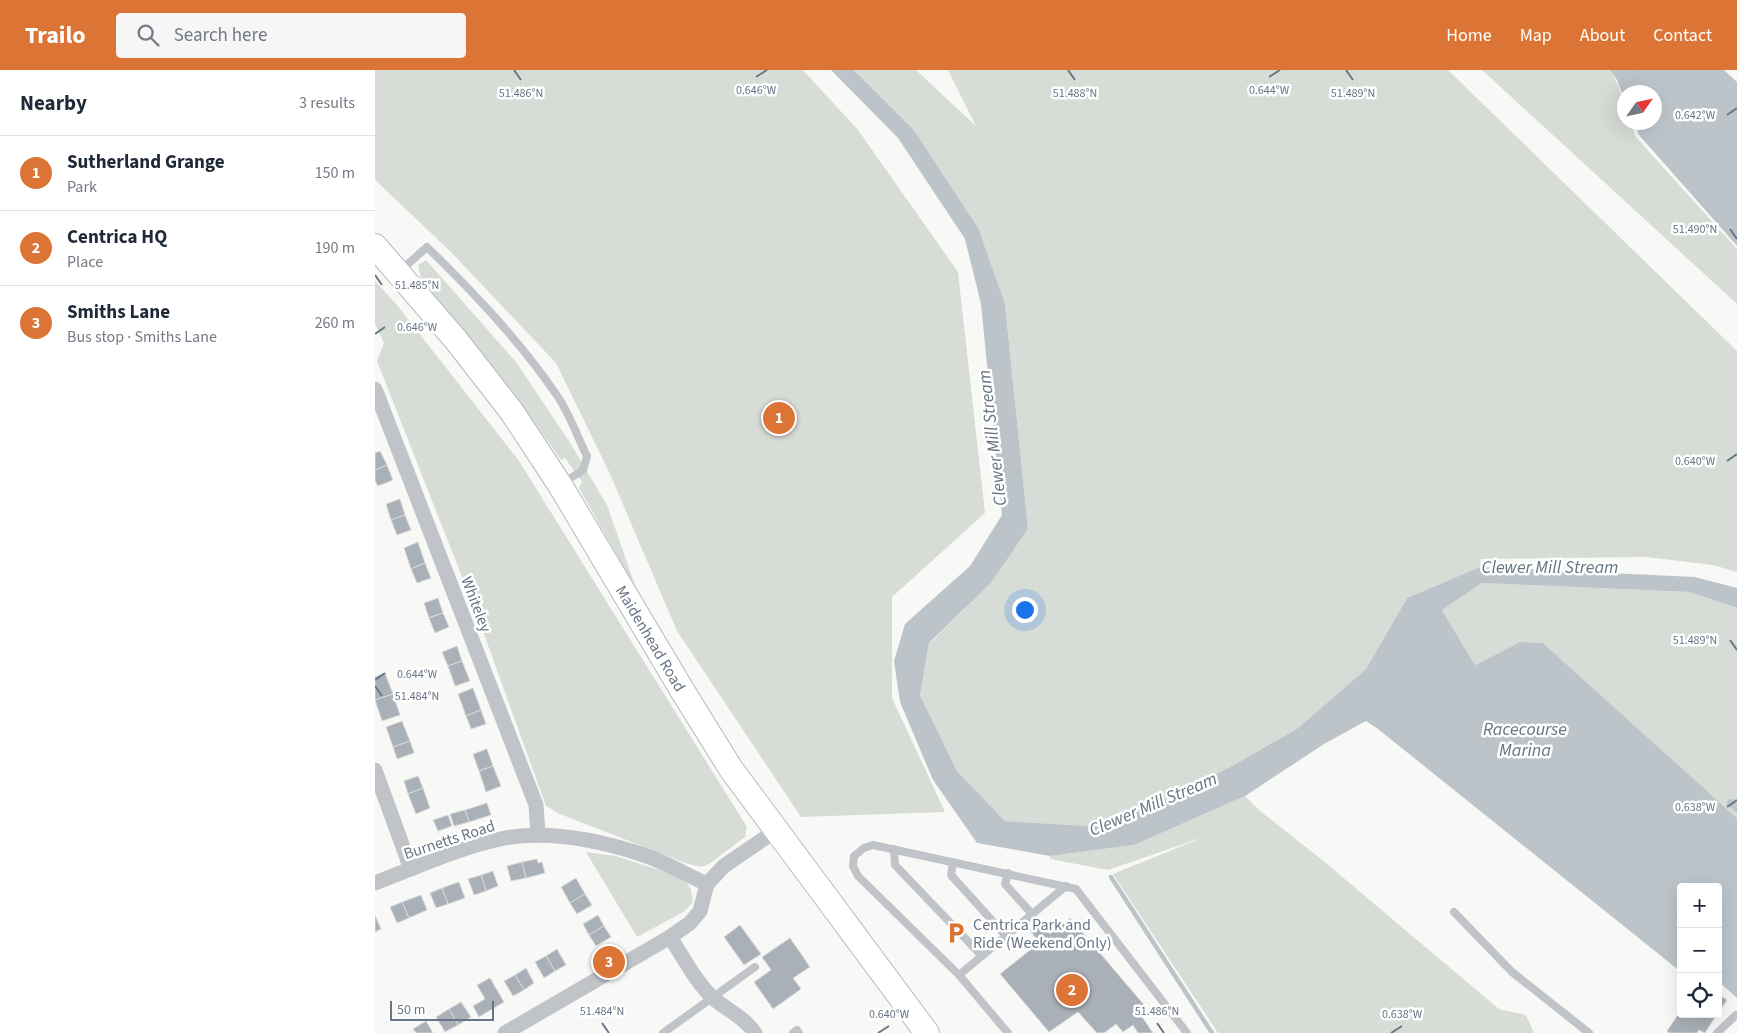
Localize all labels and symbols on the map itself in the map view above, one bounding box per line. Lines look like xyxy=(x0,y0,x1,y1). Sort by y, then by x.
text: 0.646°W xyxy=(736,82,777,99)
text: 0.644°W xyxy=(1249,82,1290,99)
text: 51.486°N xyxy=(499,85,543,102)
text: 51.488°N xyxy=(1053,85,1097,102)
text: 51.489°N xyxy=(1331,85,1375,102)
north arrow xyxy=(1617,85,1662,130)
text: 0.642°W xyxy=(1675,107,1716,124)
text: 51.490°N xyxy=(1673,221,1717,238)
text: 51.485°N xyxy=(395,277,439,294)
text: 0.646°W xyxy=(397,319,438,336)
water label: Clewer Mill Stream xyxy=(972,368,1013,507)
pin: 1 xyxy=(763,399,795,437)
text: 0.640°W xyxy=(1675,453,1716,470)
water label: Clewer Mill Stream xyxy=(1482,555,1618,580)
street label: Whiteley xyxy=(455,573,497,636)
street label: Maidenhead Road xyxy=(610,581,691,696)
your location xyxy=(1012,597,1038,623)
text: 51.489°N xyxy=(1673,632,1717,649)
text: 0.644°W xyxy=(397,666,438,683)
text: 51.484°N xyxy=(395,688,439,705)
water label: Racecourse Marina xyxy=(1483,717,1567,763)
water label: Clewer Mill Stream xyxy=(1085,766,1221,843)
text: 0.638°W xyxy=(1675,799,1716,816)
street label: Burnetts Road xyxy=(401,815,498,865)
place label: Centrica Park and Ride (Weekend Only) xyxy=(973,914,1112,954)
parking icon: Centrica Park and Ride (Weekend Only) xyxy=(943,920,969,946)
pin: 3 xyxy=(593,943,625,981)
pin: 2 xyxy=(1056,971,1088,1009)
scale bar xyxy=(390,998,494,1021)
text: 51.484°N xyxy=(580,1003,624,1020)
text: 51.486°N xyxy=(1135,1003,1179,1020)
text: 0.640°W xyxy=(869,1006,910,1023)
text: 0.638°W xyxy=(1382,1006,1423,1023)

